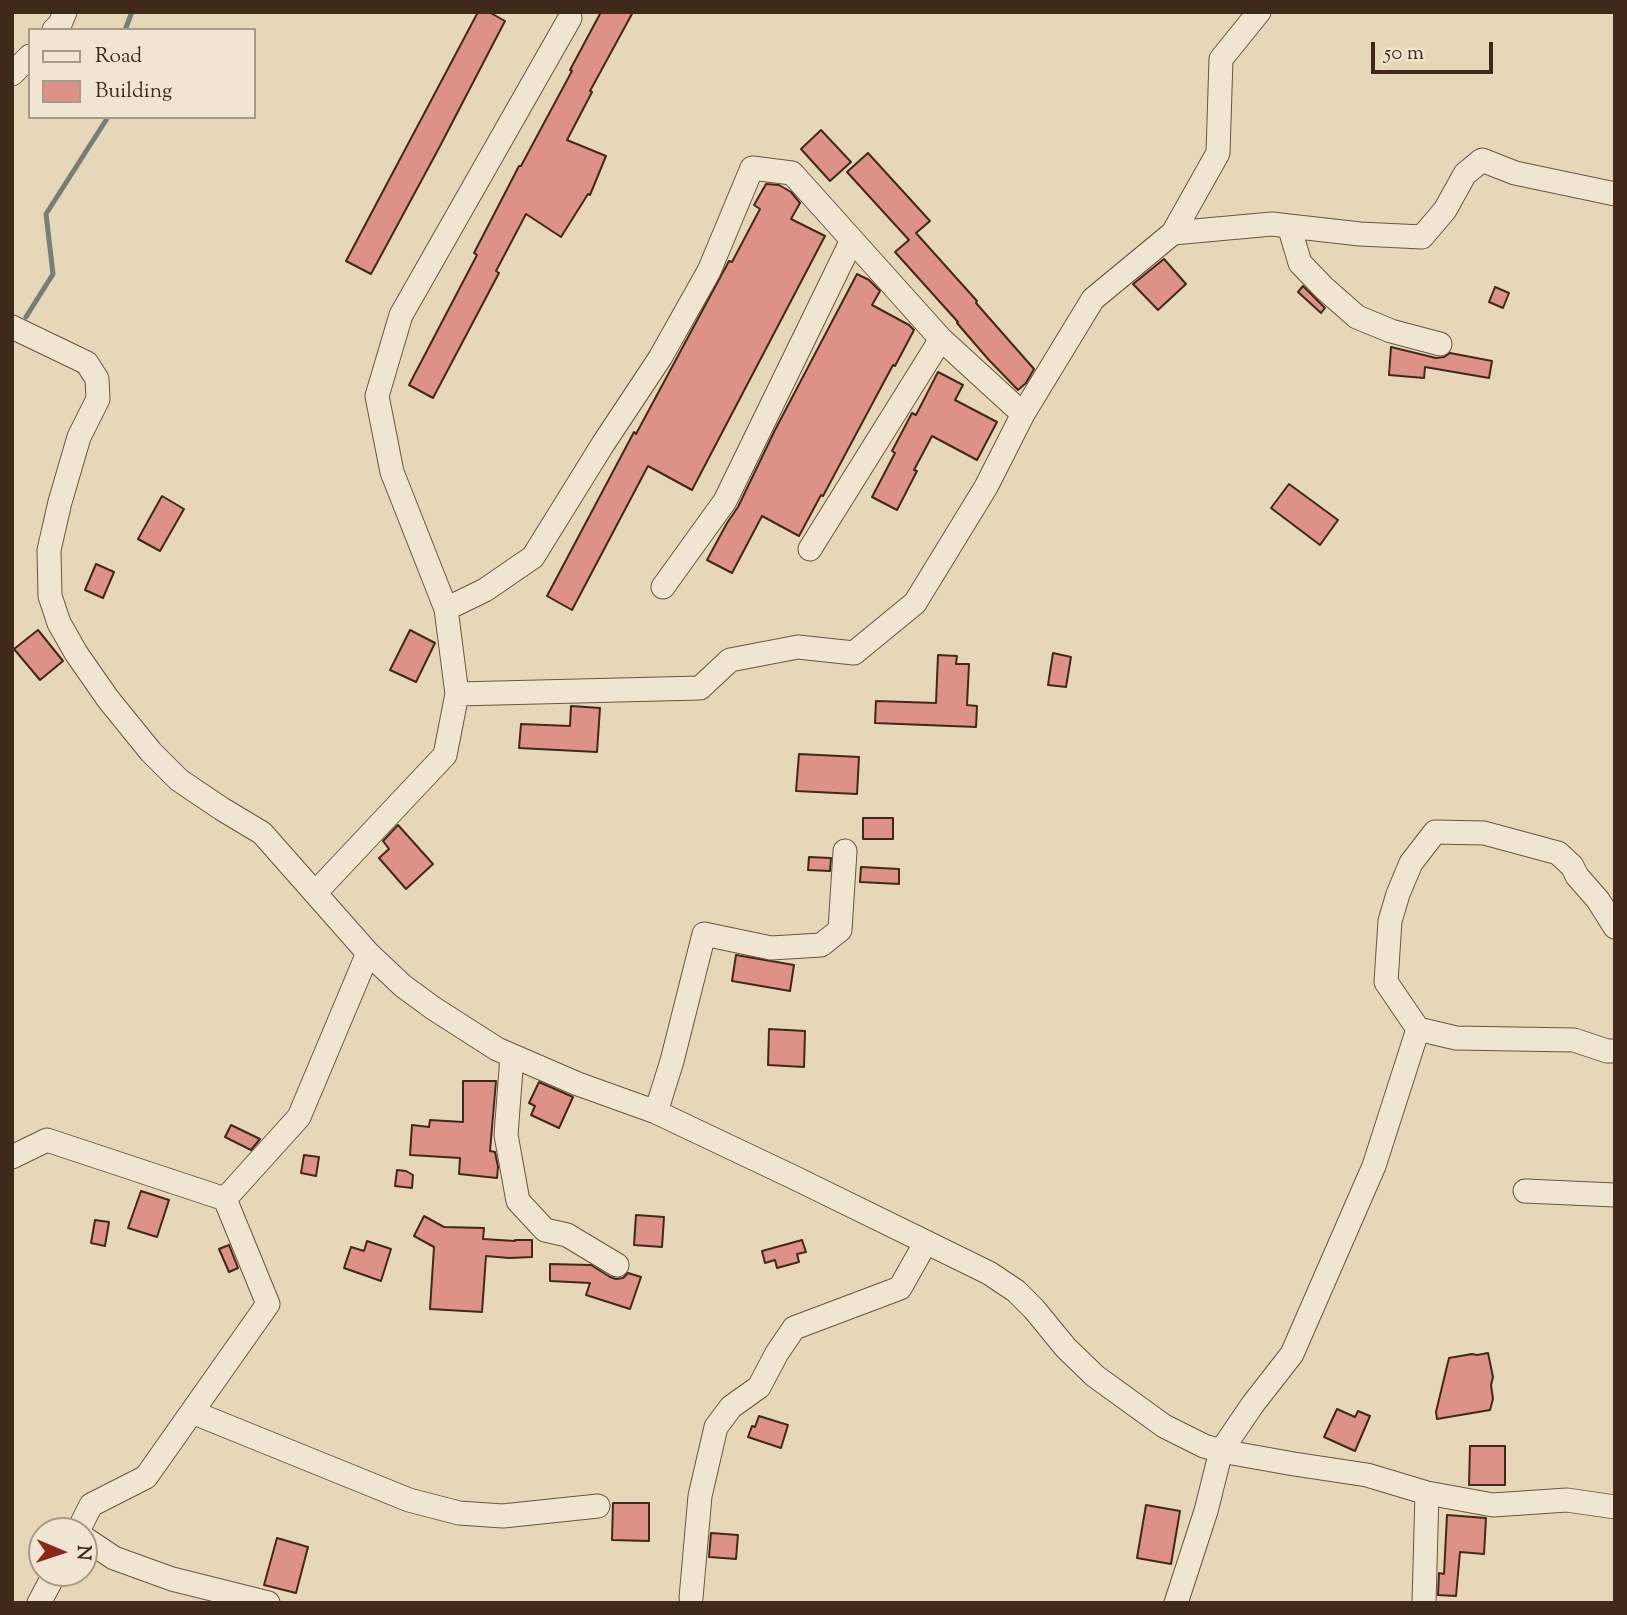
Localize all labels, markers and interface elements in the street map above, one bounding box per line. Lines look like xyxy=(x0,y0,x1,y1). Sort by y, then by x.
legend xyxy=(28,28,256,119)
scale bar xyxy=(1375,28,1498,72)
text: 50 m xyxy=(1384,39,1424,69)
text: Road xyxy=(95,42,142,72)
text: Building xyxy=(95,77,172,107)
north arrow xyxy=(28,1517,98,1587)
text: N xyxy=(69,1545,96,1561)

